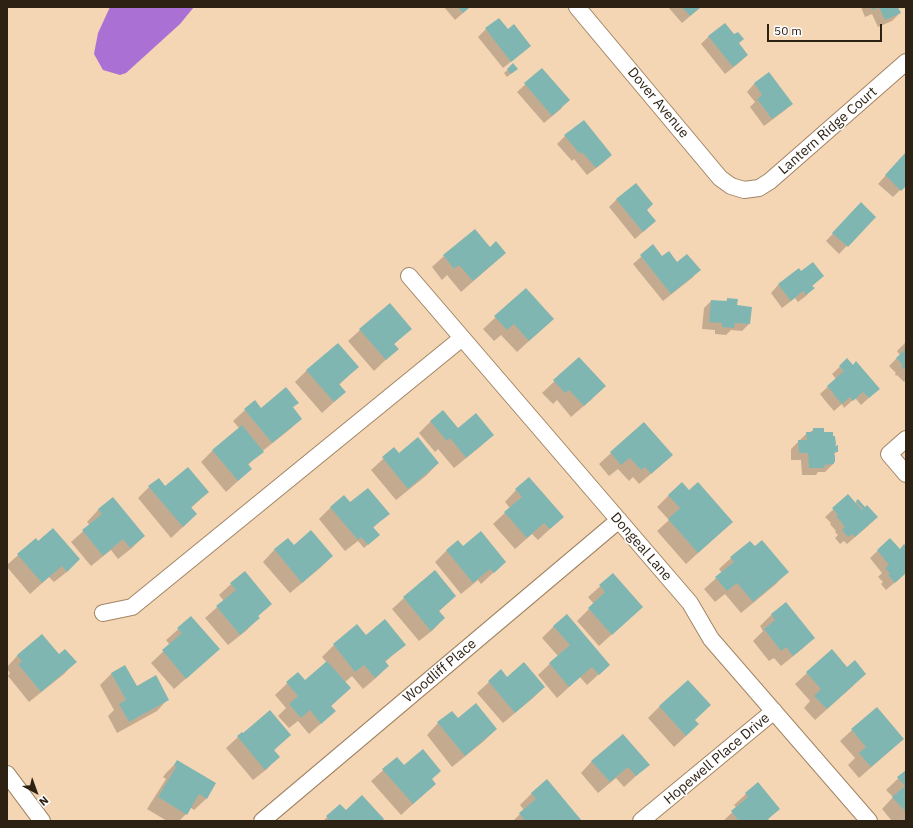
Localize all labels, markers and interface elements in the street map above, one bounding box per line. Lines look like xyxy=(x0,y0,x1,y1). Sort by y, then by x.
scale bar xyxy=(769,16,884,42)
text: 50 m xyxy=(774,23,802,38)
street label: Dover Avenue xyxy=(624,64,692,142)
street label: Lantern Ridge Court xyxy=(775,84,881,178)
street label: Dongeal Lane xyxy=(607,509,675,585)
street label: Woodliff Place xyxy=(400,636,480,706)
street label: Hopewell Place Drive xyxy=(661,710,773,808)
north arrow xyxy=(16,772,56,812)
text: N xyxy=(36,793,51,809)

